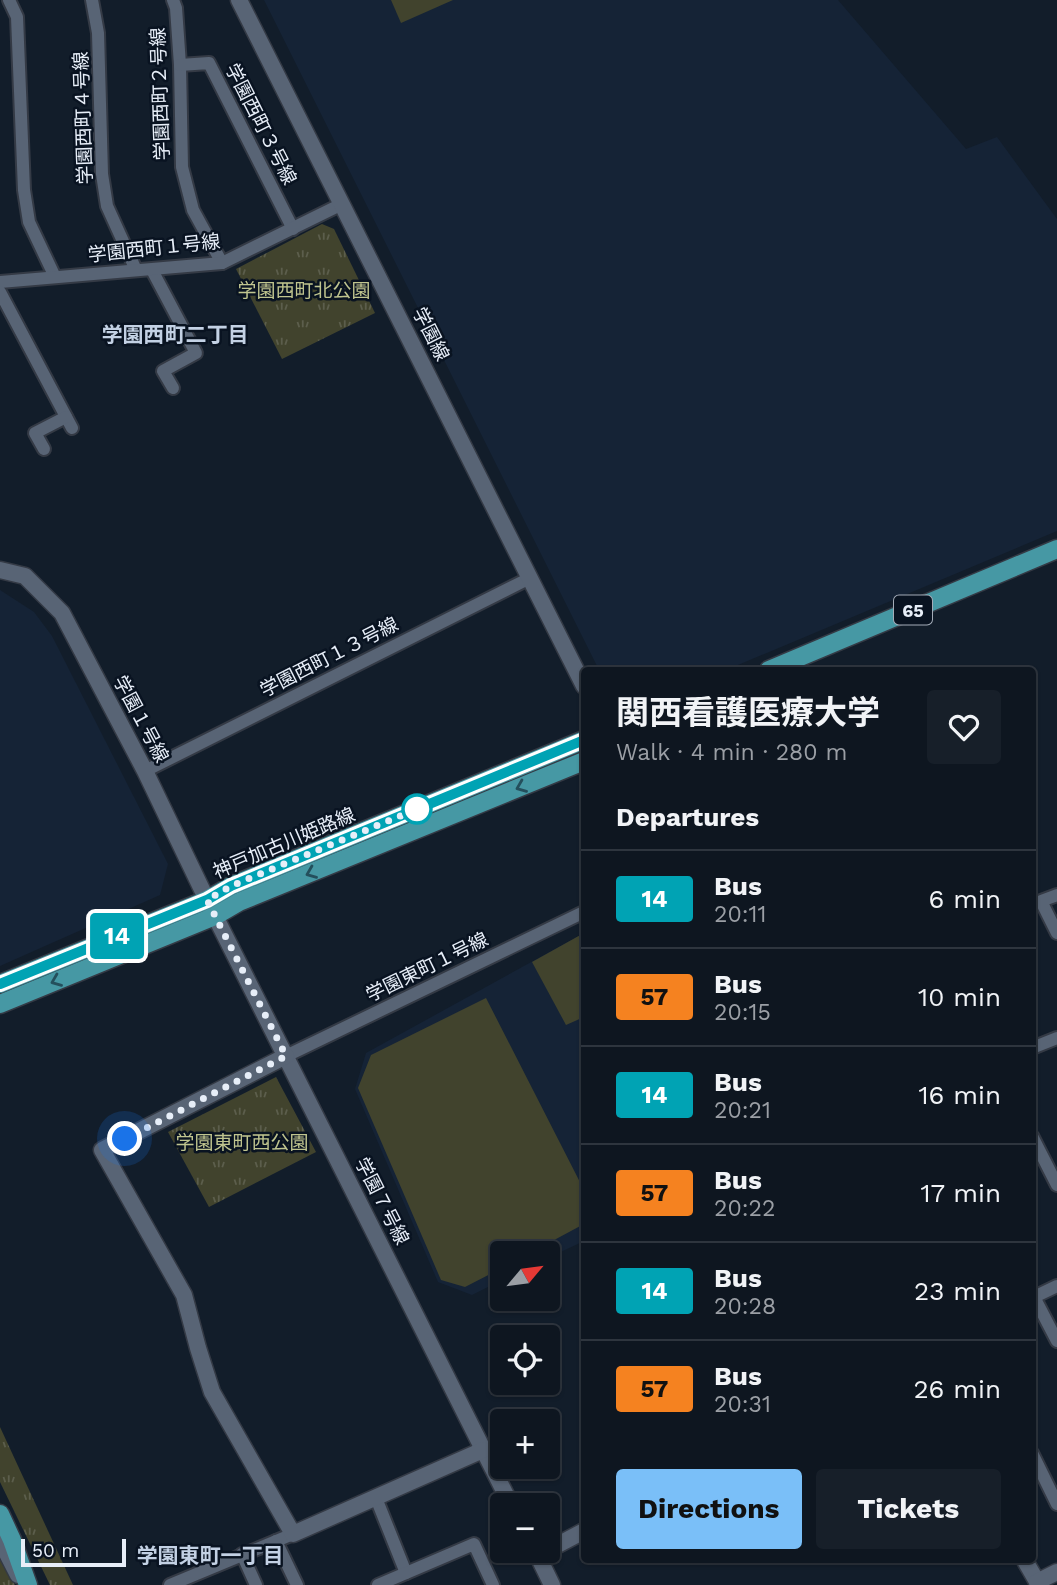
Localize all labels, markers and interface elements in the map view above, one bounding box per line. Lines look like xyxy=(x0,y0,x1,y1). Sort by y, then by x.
street label: 学園西町２号線 xyxy=(146,27,174,161)
street label: 学園西町４号線 xyxy=(69,51,97,185)
street label: 学園西町３号線 xyxy=(221,60,301,188)
street label: 学園西町１号線 xyxy=(87,230,221,266)
park label: 学園西町北公園 xyxy=(237,279,371,302)
street label: 学園線 xyxy=(408,303,454,365)
district label: 学園西町二丁目 xyxy=(102,322,249,347)
road number: 65 xyxy=(894,596,932,624)
street label: 学園西町１３号線 xyxy=(256,612,402,702)
street label: 学園１号線 xyxy=(109,672,173,766)
button: heart xyxy=(927,690,1001,764)
text: 関西看護医療大学 xyxy=(616,693,880,732)
text: Walk · 4 min · 280 m xyxy=(616,739,847,766)
one-way arrow xyxy=(516,778,528,792)
unlabelled marker xyxy=(402,794,432,824)
text: Departures xyxy=(616,802,759,832)
street label: 神戸加古川姫路線 xyxy=(210,803,358,883)
one-way arrow xyxy=(305,864,317,878)
text: Bus xyxy=(714,871,762,901)
text: 6 min xyxy=(929,884,1001,914)
text: 14 xyxy=(642,885,667,913)
text: 20:11 xyxy=(714,901,766,928)
line badge: 14 xyxy=(86,913,148,959)
text: 14 xyxy=(104,922,130,950)
street label: 学園東町１号線 xyxy=(362,928,492,1006)
text: Bus xyxy=(714,969,762,999)
one-way arrow xyxy=(51,972,63,986)
text: 10 min xyxy=(918,982,1001,1012)
text: 57 xyxy=(641,983,668,1011)
text: 20:15 xyxy=(714,999,771,1026)
text: Bus xyxy=(714,1067,762,1097)
text: 16 min xyxy=(918,1080,1001,1110)
text: 14 xyxy=(642,1081,667,1109)
text: 20:21 xyxy=(714,1097,771,1124)
your location xyxy=(107,1121,142,1156)
park label: 学園東町西公園 xyxy=(175,1131,309,1154)
street label: 学園７号線 xyxy=(350,1153,414,1249)
text: Bus xyxy=(714,1165,762,1195)
text: 17 min xyxy=(920,1178,1001,1208)
text: 57 xyxy=(641,1179,668,1207)
text: 20:22 xyxy=(714,1195,775,1222)
north arrow xyxy=(490,1241,560,1311)
map controls xyxy=(490,1241,560,1563)
text: Bus xyxy=(714,1263,762,1293)
text: 23 min xyxy=(914,1276,1001,1306)
text: 14 xyxy=(642,1277,667,1305)
text: 20:28 xyxy=(714,1293,776,1320)
button: locate xyxy=(490,1325,560,1395)
text: Bus xyxy=(714,1361,762,1391)
text: 26 min xyxy=(913,1374,1001,1404)
text: 57 xyxy=(641,1375,668,1403)
text: 20:31 xyxy=(714,1391,771,1418)
button: + xyxy=(490,1409,560,1479)
button: Directions xyxy=(616,1469,802,1549)
button: Tickets xyxy=(816,1469,1001,1549)
button: − xyxy=(490,1493,560,1563)
scale bar xyxy=(21,1536,126,1568)
text: 50 m xyxy=(32,1539,79,1562)
district label: 学園東町一丁目 xyxy=(137,1543,284,1568)

